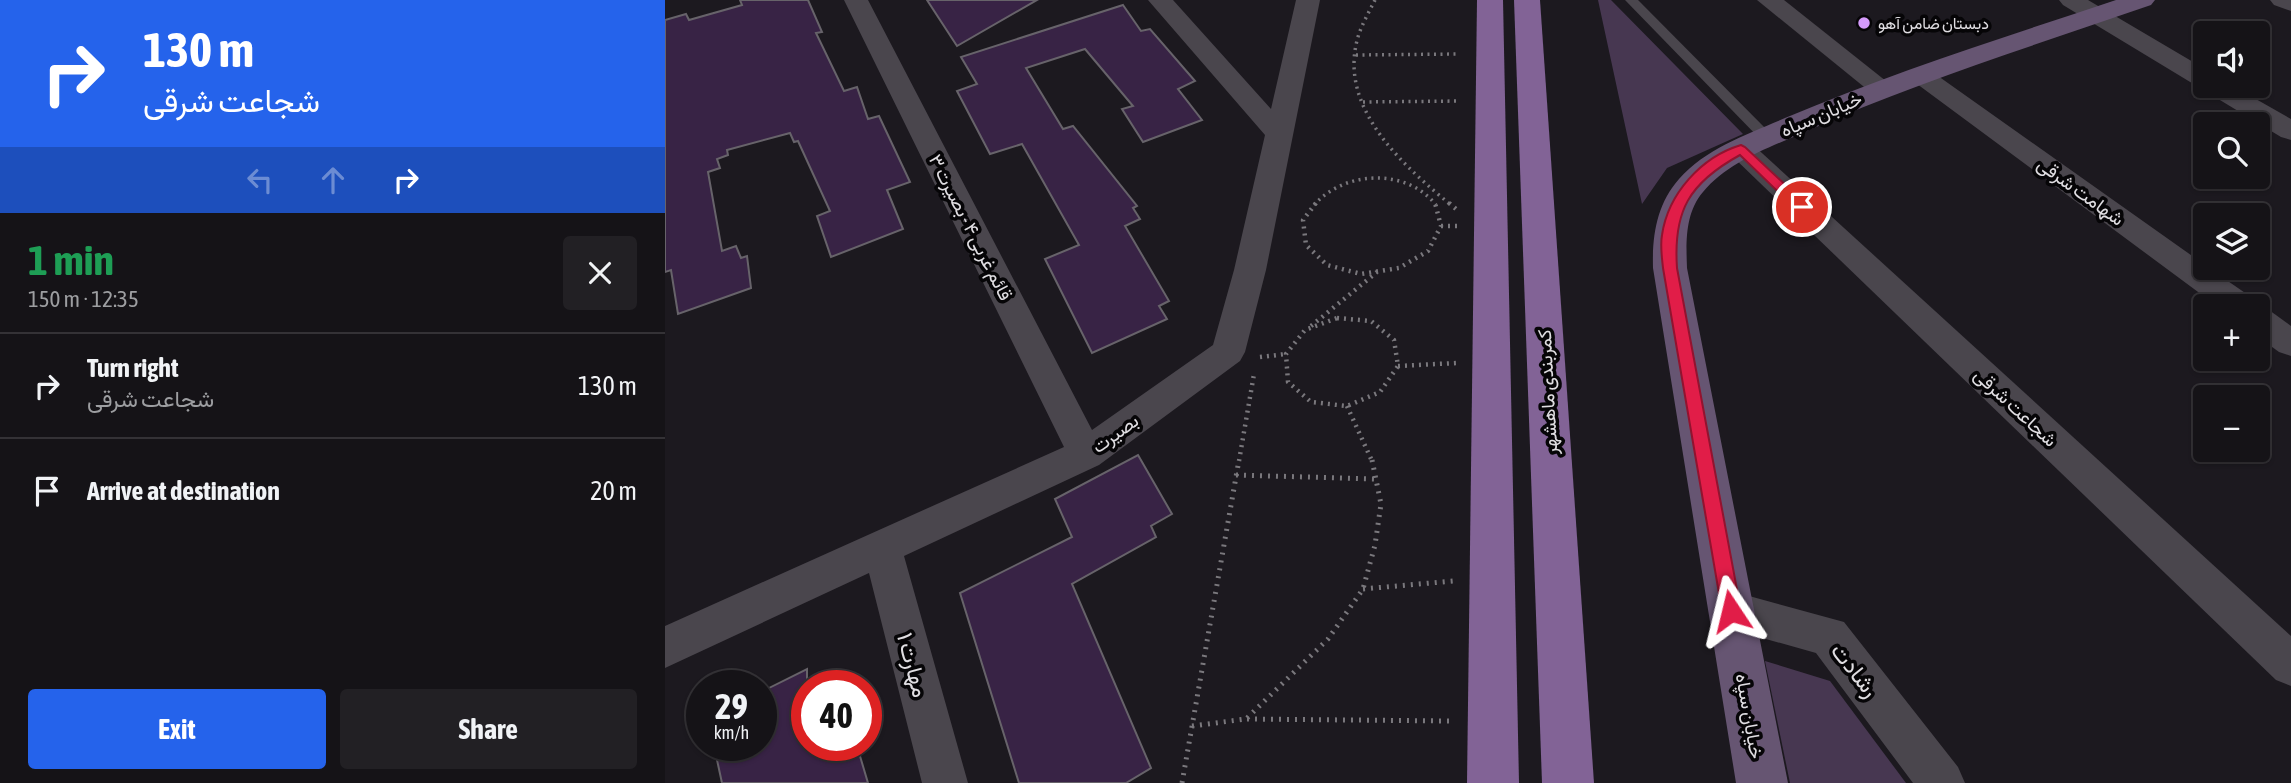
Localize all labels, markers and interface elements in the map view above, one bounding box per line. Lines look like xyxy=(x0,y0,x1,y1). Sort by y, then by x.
place label: دبستان ضامن آهو xyxy=(1878,14,1989,34)
marker: دبستان ضامن آهو xyxy=(1856,15,1872,31)
text: 130 m xyxy=(143,21,254,77)
map controls xyxy=(2193,21,2270,462)
button: sound xyxy=(2193,21,2270,98)
icon: right xyxy=(28,28,119,119)
text: شجاعت شرقی xyxy=(143,82,320,119)
street label: خیابان سپاه xyxy=(1777,87,1866,144)
button: search xyxy=(2193,112,2270,189)
street label: قائم غربی ۴ - بصیرت ۳ xyxy=(923,150,1017,305)
street label: شهامت شرقی xyxy=(2033,152,2129,231)
icon: left xyxy=(241,161,279,199)
icon: ahead xyxy=(314,161,352,199)
icon: right xyxy=(387,161,425,199)
pin xyxy=(1772,177,1832,237)
icon: arrive xyxy=(1783,188,1821,226)
button: layers xyxy=(2193,203,2270,280)
text: 1 min xyxy=(28,236,114,284)
button: close xyxy=(563,236,637,310)
text: 150 m · 12:35 xyxy=(28,286,139,312)
button: + xyxy=(2193,294,2270,371)
street label: کمربندی ماهشهر xyxy=(1533,329,1562,456)
text: Turn right xyxy=(87,353,178,383)
street label: شجاعت شرقی xyxy=(1969,363,2062,452)
icon: right xyxy=(28,367,66,405)
text: 130 m xyxy=(578,371,637,401)
button: − xyxy=(2193,385,2270,462)
text: شجاعت شرقی xyxy=(87,386,214,412)
street label: بصیرت xyxy=(1088,409,1143,458)
icon: arrive xyxy=(28,472,66,510)
text: Arrive at destination xyxy=(87,476,280,506)
text: 20 m xyxy=(590,476,637,506)
position arrow xyxy=(1694,574,1768,648)
street label: مهارت ۱ xyxy=(890,630,934,701)
street label: رشادت xyxy=(1824,638,1884,703)
speed limit sign: 40 xyxy=(791,670,882,761)
street label: خیابان سپاه xyxy=(1729,672,1768,761)
text: 29 xyxy=(715,686,748,726)
button: Exit xyxy=(28,689,326,769)
button: Share xyxy=(340,689,637,769)
text: km/h xyxy=(714,722,749,743)

